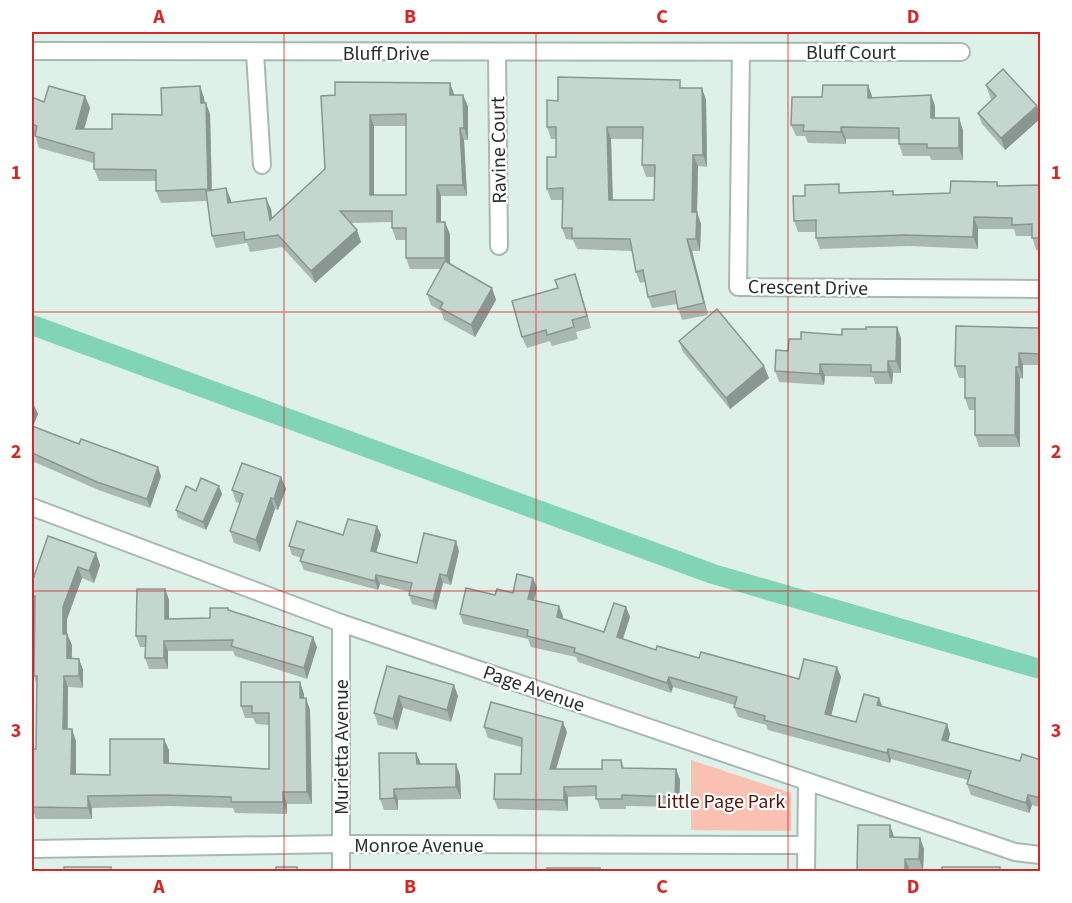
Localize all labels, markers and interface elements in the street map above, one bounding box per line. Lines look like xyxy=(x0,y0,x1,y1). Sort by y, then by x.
text: A xyxy=(152,3,165,31)
text: B xyxy=(404,3,416,31)
text: C xyxy=(656,3,668,31)
text: D xyxy=(907,3,919,31)
street label: Bluff Court xyxy=(806,39,896,67)
street label: Bluff Drive xyxy=(343,40,429,68)
street label: Ravine Court xyxy=(484,96,514,204)
text: 1 xyxy=(11,159,21,187)
text: 1 xyxy=(1051,159,1061,187)
street label: Crescent Drive xyxy=(748,273,868,303)
text: 2 xyxy=(11,438,21,466)
text: 2 xyxy=(1051,438,1061,466)
street label: Page Avenue xyxy=(479,658,588,719)
street label: Murietta Avenue xyxy=(328,679,356,815)
text: 3 xyxy=(11,717,21,745)
text: 3 xyxy=(1051,717,1061,745)
park label: Little Page Park xyxy=(657,788,785,816)
street label: Monroe Avenue xyxy=(354,832,484,860)
text: A xyxy=(152,873,165,901)
text: B xyxy=(404,873,416,901)
text: C xyxy=(656,873,668,901)
text: D xyxy=(907,873,919,901)

